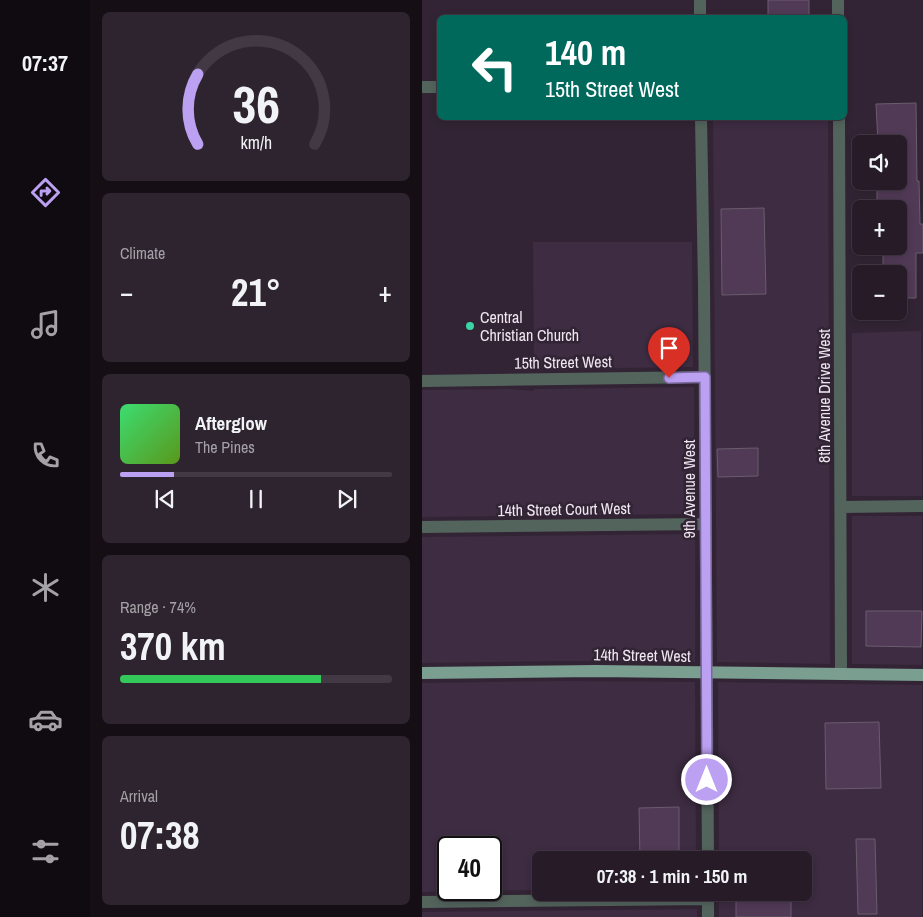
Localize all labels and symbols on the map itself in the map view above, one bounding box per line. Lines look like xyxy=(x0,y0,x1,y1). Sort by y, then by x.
place label: Central Christian Church xyxy=(480,306,579,346)
marker: Central Christian Church xyxy=(464,320,476,332)
pin xyxy=(648,327,690,378)
street label: 8th Avenue Drive West xyxy=(813,329,835,463)
street label: 15th Street West xyxy=(514,350,612,374)
street label: 9th Avenue West xyxy=(678,439,700,538)
street label: 14th Street Court West xyxy=(497,497,631,521)
street label: 14th Street West xyxy=(593,643,691,667)
position arrow xyxy=(680,753,732,805)
speed limit sign: 40 xyxy=(437,836,502,901)

